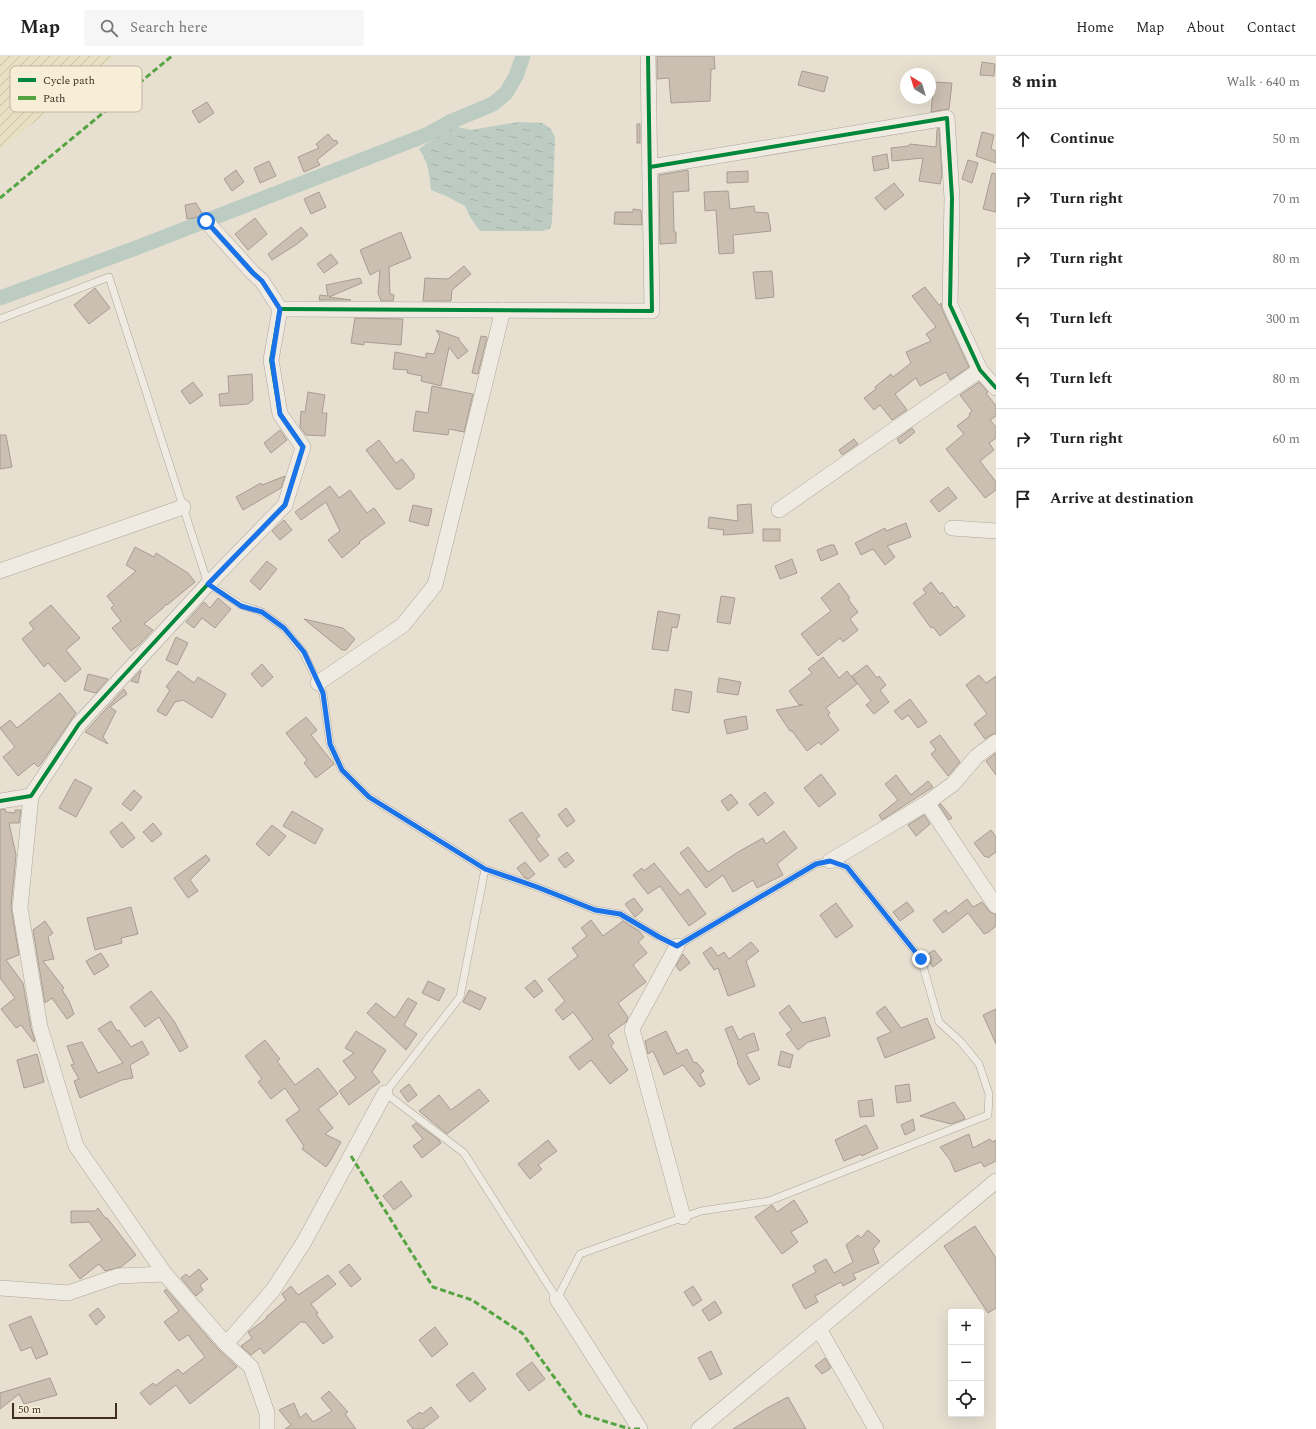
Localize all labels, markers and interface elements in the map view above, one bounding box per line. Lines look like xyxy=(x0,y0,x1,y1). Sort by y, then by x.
search box xyxy=(84,10,364,46)
text: Map xyxy=(20,13,60,42)
text: Search here xyxy=(130,16,208,39)
icon: search xyxy=(98,17,120,39)
text: Home xyxy=(1076,17,1114,38)
text: Map xyxy=(1136,17,1164,38)
text: About xyxy=(1186,17,1225,38)
text: Contact xyxy=(1247,17,1296,38)
legend xyxy=(10,66,142,112)
north arrow xyxy=(900,68,936,104)
text: 8 min xyxy=(1012,69,1057,95)
text: Cycle path xyxy=(43,72,95,89)
text: Walk · 640 m xyxy=(1226,72,1300,92)
text: Path xyxy=(43,90,65,107)
text: Continue xyxy=(1050,127,1115,150)
icon: ahead xyxy=(1012,128,1034,150)
text: 50 m xyxy=(1273,129,1300,149)
text: Turn right xyxy=(1050,187,1123,210)
icon: right xyxy=(1012,188,1034,210)
text: 70 m xyxy=(1273,189,1300,209)
route start xyxy=(197,212,215,230)
text: Turn right xyxy=(1050,247,1123,270)
icon: right xyxy=(1012,248,1034,270)
text: 80 m xyxy=(1273,249,1300,269)
text: Turn left xyxy=(1050,307,1112,330)
icon: left xyxy=(1012,308,1034,330)
text: 300 m xyxy=(1266,309,1300,329)
text: Turn left xyxy=(1050,367,1112,390)
icon: left xyxy=(1012,368,1034,390)
text: 80 m xyxy=(1273,369,1300,389)
text: Turn right xyxy=(1050,427,1123,450)
icon: right xyxy=(1012,428,1034,450)
text: 60 m xyxy=(1273,429,1300,449)
text: Arrive at destination xyxy=(1050,487,1194,510)
icon: arrive xyxy=(1012,488,1034,510)
route end xyxy=(912,950,930,968)
map controls xyxy=(948,1309,984,1417)
button: + xyxy=(948,1309,984,1345)
button: − xyxy=(948,1345,984,1381)
button: locate xyxy=(948,1381,984,1417)
scale bar xyxy=(12,1401,117,1420)
text: 50 m xyxy=(18,1401,41,1418)

